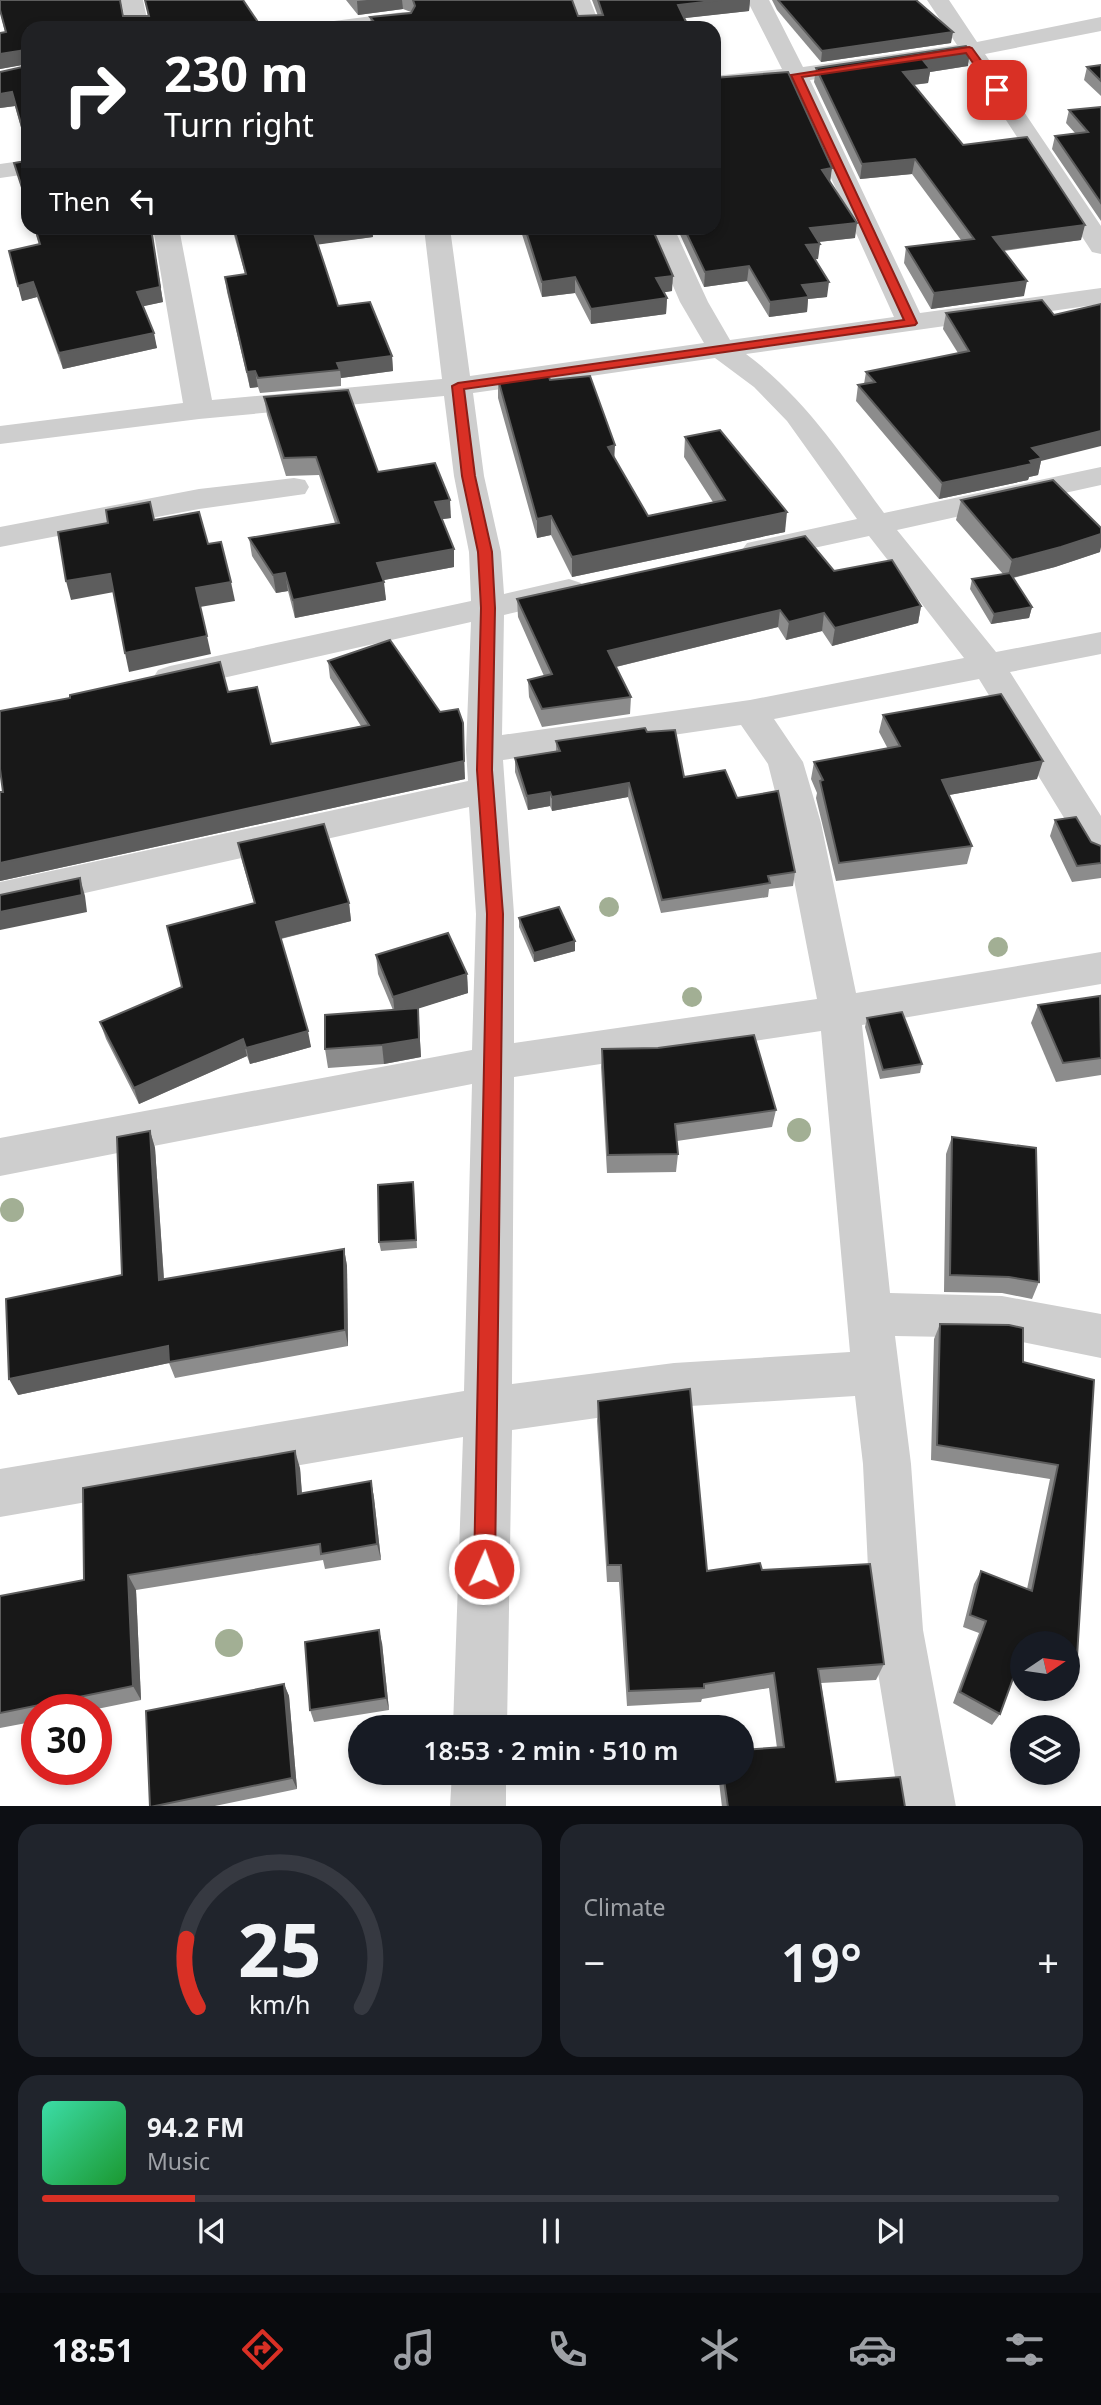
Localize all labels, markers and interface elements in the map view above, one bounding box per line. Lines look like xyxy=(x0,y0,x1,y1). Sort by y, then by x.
text: 230 m xyxy=(164,40,309,106)
icon: right xyxy=(49,49,140,140)
pin xyxy=(967,60,1027,120)
icon: arrive xyxy=(978,71,1016,109)
text: Turn right xyxy=(164,103,314,146)
icon: left xyxy=(124,182,162,220)
text: Then xyxy=(49,183,110,219)
position arrow xyxy=(447,1532,521,1606)
north arrow xyxy=(1010,1631,1080,1701)
map controls xyxy=(1010,1631,1080,1785)
speed limit sign: 30 xyxy=(21,1694,112,1785)
button: layers xyxy=(1010,1715,1080,1785)
text: 18:53 · 2 min · 510 m xyxy=(424,1732,678,1768)
text: Climate xyxy=(584,1891,666,1923)
text: 25 xyxy=(238,1899,321,1998)
text: 19° xyxy=(780,1926,862,1997)
text: − xyxy=(584,1936,605,1988)
text: + xyxy=(1037,1936,1059,1988)
text: km/h xyxy=(249,1986,311,2020)
text: 94.2 FM xyxy=(147,2109,244,2145)
text: Music xyxy=(147,2145,210,2177)
icon: previous xyxy=(193,2212,231,2250)
icon: pause xyxy=(532,2212,570,2250)
icon: next xyxy=(871,2212,909,2250)
icon: directions xyxy=(238,2325,287,2374)
icon: music xyxy=(390,2325,439,2374)
icon: phone xyxy=(543,2325,592,2374)
icon: climate xyxy=(695,2325,744,2374)
icon: car xyxy=(848,2325,897,2374)
icon: filters xyxy=(1000,2325,1049,2374)
text: 18:51 xyxy=(52,2328,134,2371)

